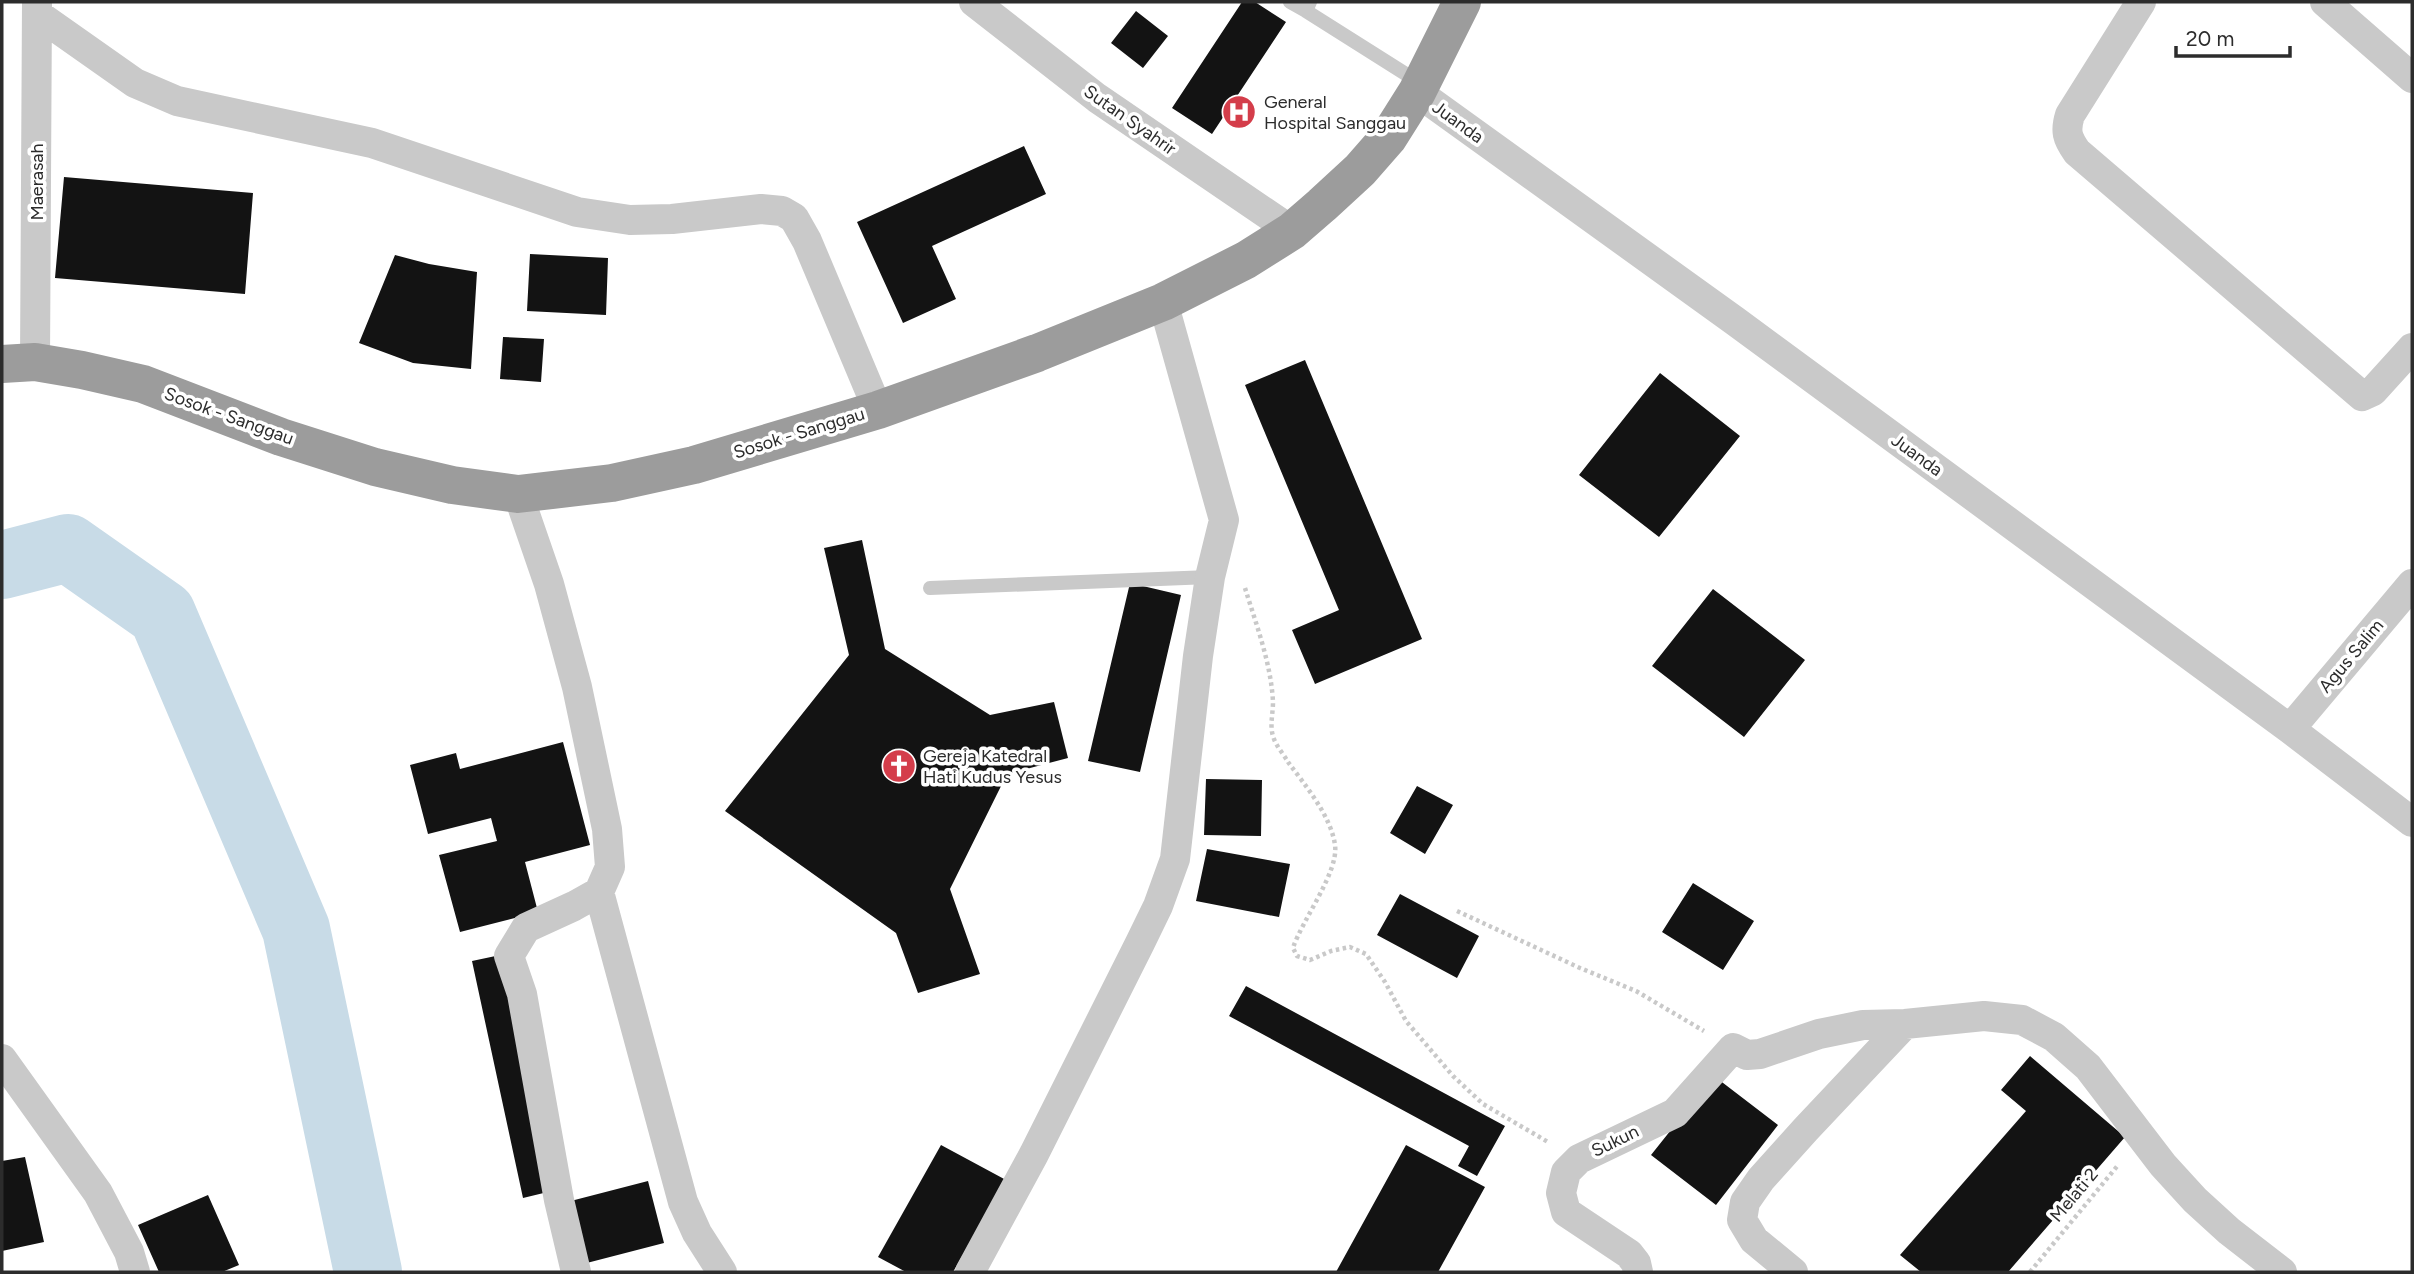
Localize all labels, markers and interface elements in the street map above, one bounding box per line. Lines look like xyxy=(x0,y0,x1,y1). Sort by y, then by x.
scale bar xyxy=(2176,14,2290,58)
text: 20 m xyxy=(2186,26,2234,51)
street label: Sutan Syahrir xyxy=(1080,80,1180,160)
place label: General Hospital Sanggau xyxy=(1264,91,1406,134)
hospital icon: General Hospital Sanggau xyxy=(1220,93,1258,131)
street label: Juanda xyxy=(1428,96,1488,148)
street label: Maerasah xyxy=(26,143,48,221)
street label: Sosok - Sanggau xyxy=(161,382,297,450)
street label: Sosok - Sanggau xyxy=(731,403,867,463)
street label: Juanda xyxy=(1887,429,1947,481)
street label: Agus Salim xyxy=(2314,615,2388,697)
place label: Gereja Katedral Hati Kudus Yesus xyxy=(923,745,1062,788)
church icon: Gereja Katedral Hati Kudus Yesus xyxy=(880,747,918,785)
street label: Sukun xyxy=(1588,1120,1642,1162)
street label: Melati 2 xyxy=(2045,1164,2103,1226)

